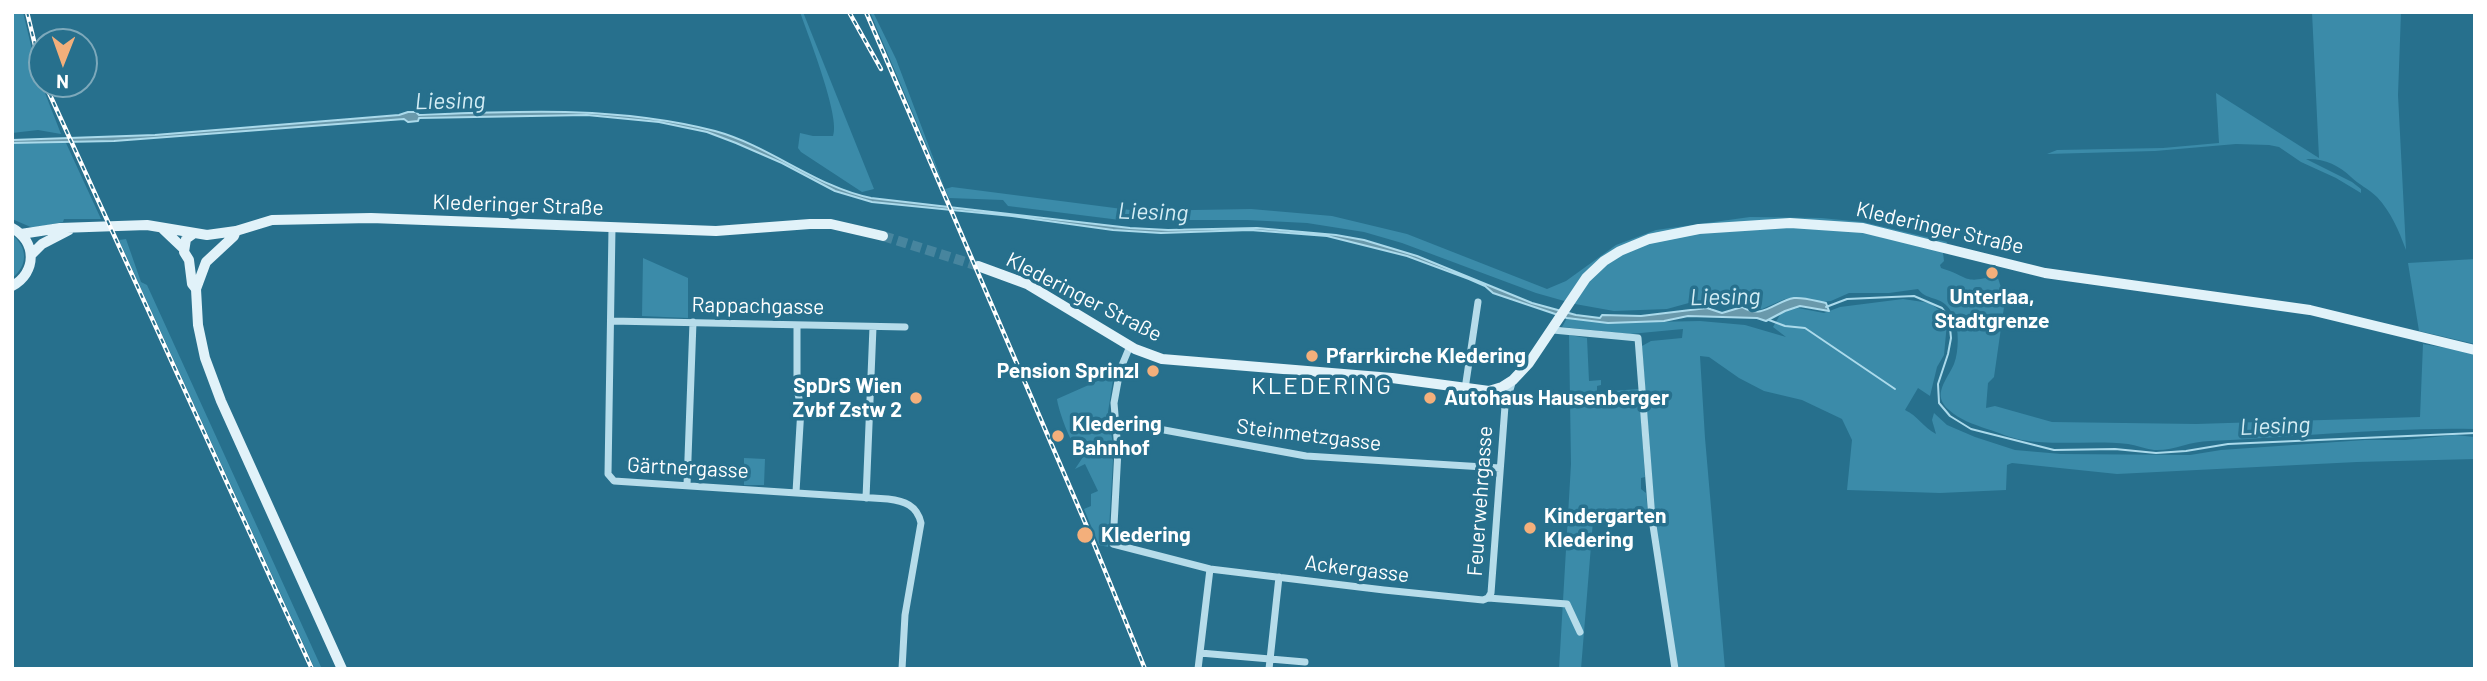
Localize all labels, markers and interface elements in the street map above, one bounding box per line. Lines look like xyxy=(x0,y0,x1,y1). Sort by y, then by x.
north arrow xyxy=(28,28,98,98)
text: N xyxy=(56,71,69,94)
water label: Liesing xyxy=(415,87,485,115)
street label: Klederinger Straße xyxy=(432,189,604,221)
street label: Klederinger Straße xyxy=(1854,196,2026,260)
water label: Liesing xyxy=(1117,197,1189,227)
street label: Klederinger Straße xyxy=(1002,247,1166,347)
marker: Unterlaa, Stadtgrenze xyxy=(1984,265,2000,281)
water label: Liesing xyxy=(1690,283,1760,311)
place label: Unterlaa, Stadtgrenze xyxy=(1935,284,2049,334)
street label: Rappachgasse xyxy=(691,292,825,320)
place label: Pfarrkirche Kledering xyxy=(1326,343,1526,369)
marker: Pfarrkirche Kledering xyxy=(1304,348,1320,364)
place label: Pension Sprinzl xyxy=(997,358,1139,384)
marker: Pension Sprinzl xyxy=(1145,363,1161,379)
district label: KLEDERING xyxy=(1252,372,1392,400)
place label: SpDrS Wien Zvbf Zstw 2 xyxy=(793,373,902,423)
place label: Autohaus Hausenberger xyxy=(1444,385,1669,411)
marker: SpDrS Wien Zvbf Zstw 2 xyxy=(908,390,924,406)
marker: Autohaus Hausenberger xyxy=(1422,390,1438,406)
place label: Kledering Bahnhof xyxy=(1072,411,1162,461)
water label: Liesing xyxy=(2239,411,2311,441)
street label: Steinmetzgasse xyxy=(1235,414,1383,456)
street label: Feuerwehrgasse xyxy=(1462,425,1498,577)
marker: Kledering Bahnhof xyxy=(1050,428,1066,444)
street label: Gärtnergasse xyxy=(627,452,749,484)
place label: Kindergarten Kledering xyxy=(1544,503,1667,553)
marker: Kindergarten Kledering xyxy=(1522,520,1538,536)
place label: Kledering xyxy=(1101,522,1191,548)
marker: Kledering xyxy=(1075,525,1095,545)
street label: Ackergasse xyxy=(1303,550,1411,588)

